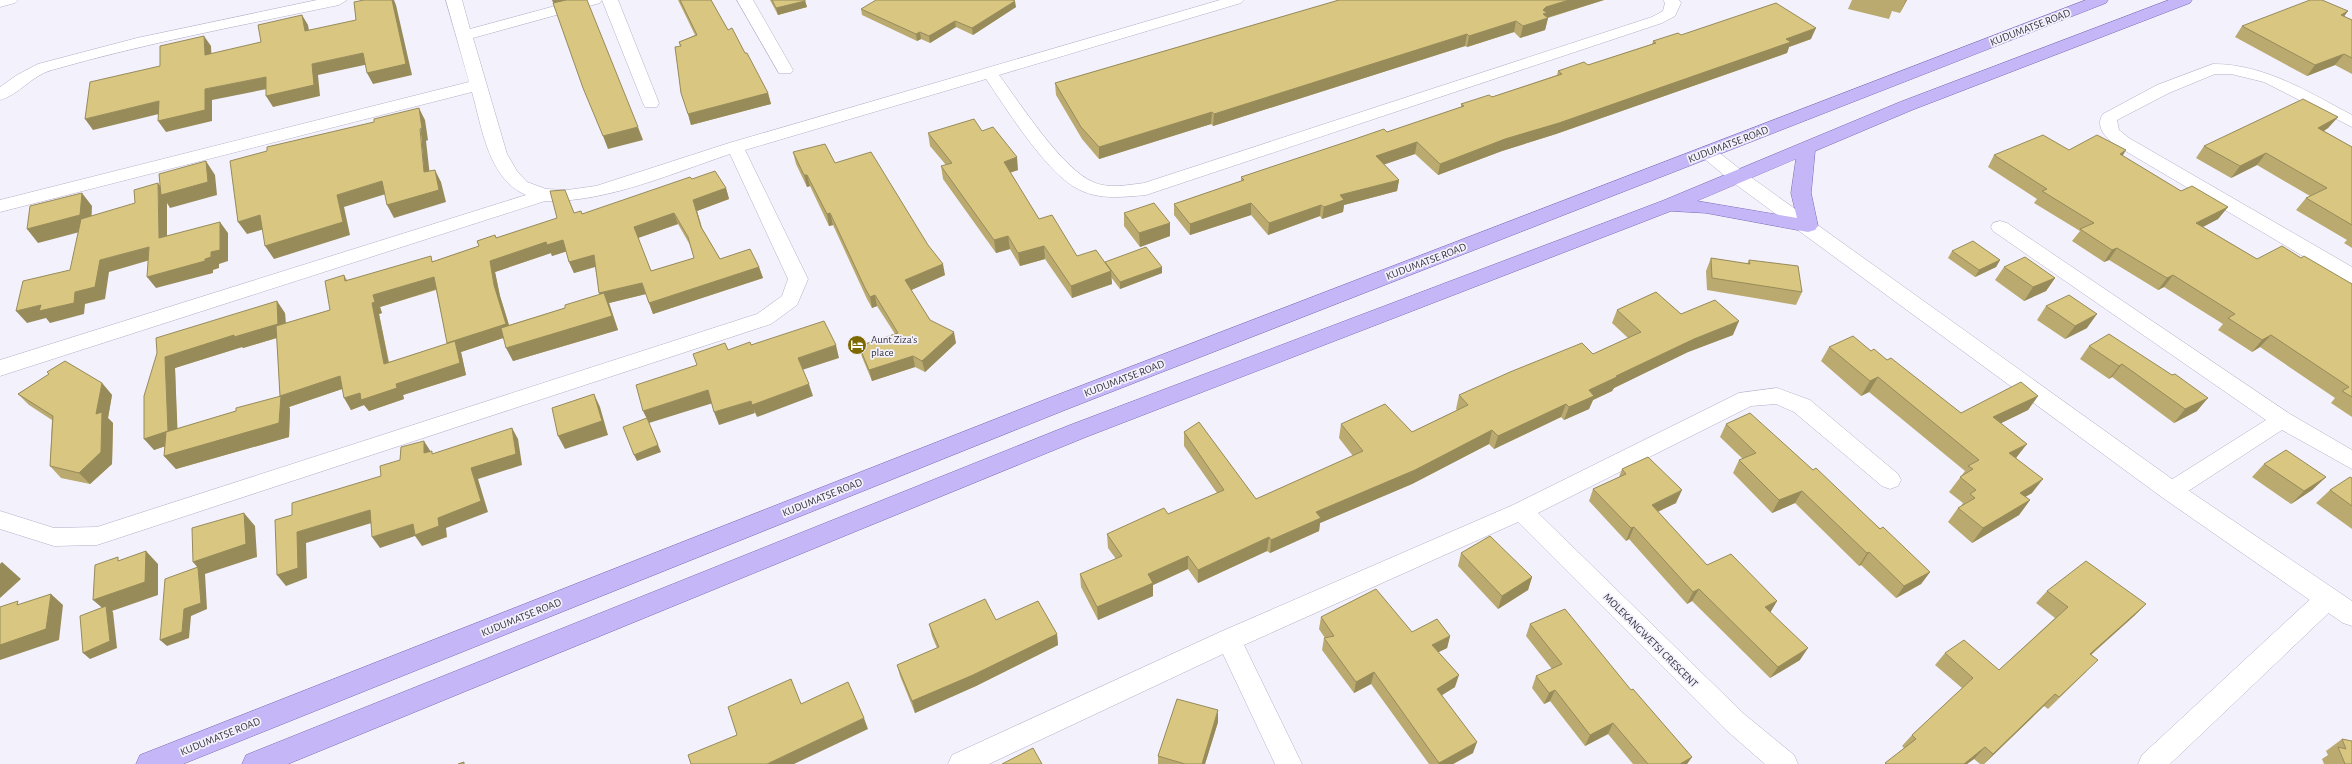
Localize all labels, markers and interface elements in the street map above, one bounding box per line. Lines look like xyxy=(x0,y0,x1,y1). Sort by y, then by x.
street label: KUDUMATSE ROAD xyxy=(1988,7,2072,48)
street label: KUDUMATSE ROAD xyxy=(1686,124,1770,165)
street label: KUDUMATSE ROAD xyxy=(1384,241,1468,282)
hotel icon: Aunt Ziza's place xyxy=(846,334,868,356)
place label: Aunt Ziza's place xyxy=(871,334,917,358)
street label: KUDUMATSE ROAD xyxy=(1082,358,1166,399)
street label: KUDUMATSE ROAD xyxy=(781,476,864,519)
street label: MOLEKANGWETSI CRESCENT xyxy=(1601,591,1700,690)
street label: KUDUMATSE ROAD xyxy=(480,596,563,639)
street label: KUDUMATSE ROAD xyxy=(179,715,262,758)

